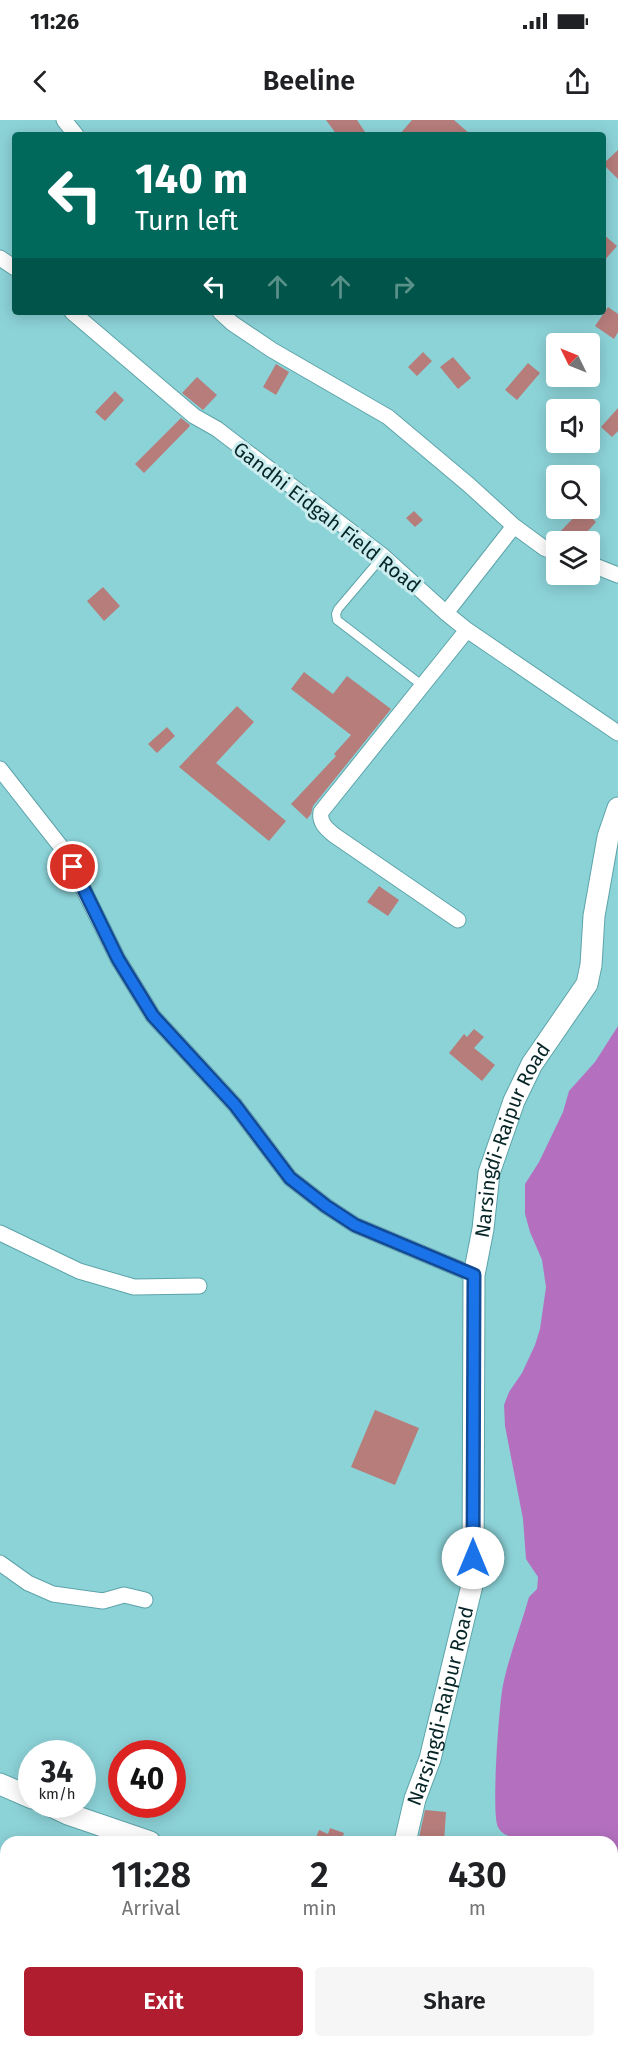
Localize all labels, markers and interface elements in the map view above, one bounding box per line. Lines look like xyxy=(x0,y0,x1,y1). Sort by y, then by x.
text: 11:26 xyxy=(30,8,79,35)
icon: back xyxy=(24,65,57,98)
text: Beeline xyxy=(263,65,355,97)
icon: share xyxy=(561,65,594,98)
text: 140 m xyxy=(135,154,248,204)
icon: left xyxy=(36,156,114,234)
text: Turn left xyxy=(135,205,238,237)
icon: left xyxy=(198,270,231,303)
icon: ahead xyxy=(261,270,294,303)
icon: ahead xyxy=(324,270,357,303)
icon: right xyxy=(387,270,420,303)
north arrow xyxy=(546,333,600,387)
map controls xyxy=(546,333,600,585)
button: sound xyxy=(546,399,600,453)
street label: Gandhi Eidgah Field Road xyxy=(229,436,425,598)
button: search xyxy=(546,465,600,519)
button: layers xyxy=(546,531,600,585)
pin xyxy=(47,841,98,892)
icon: arrive xyxy=(56,850,89,883)
street label: Narsingdi-Raipur Road xyxy=(470,1038,555,1240)
position arrow xyxy=(441,1526,505,1590)
street label: Narsingdi-Raipur Road xyxy=(402,1604,479,1809)
speed limit sign: 40 xyxy=(108,1740,186,1818)
text: 34 xyxy=(41,1754,73,1790)
text: km/h xyxy=(38,1785,76,1803)
text: 11:28 xyxy=(111,1853,191,1897)
text: 2 xyxy=(310,1853,329,1897)
text: 430 xyxy=(448,1853,507,1897)
text: Arrival xyxy=(122,1896,180,1920)
text: min xyxy=(302,1896,337,1920)
text: m xyxy=(469,1896,486,1920)
button: Exit xyxy=(24,1967,303,2036)
button: Share xyxy=(315,1967,594,2036)

